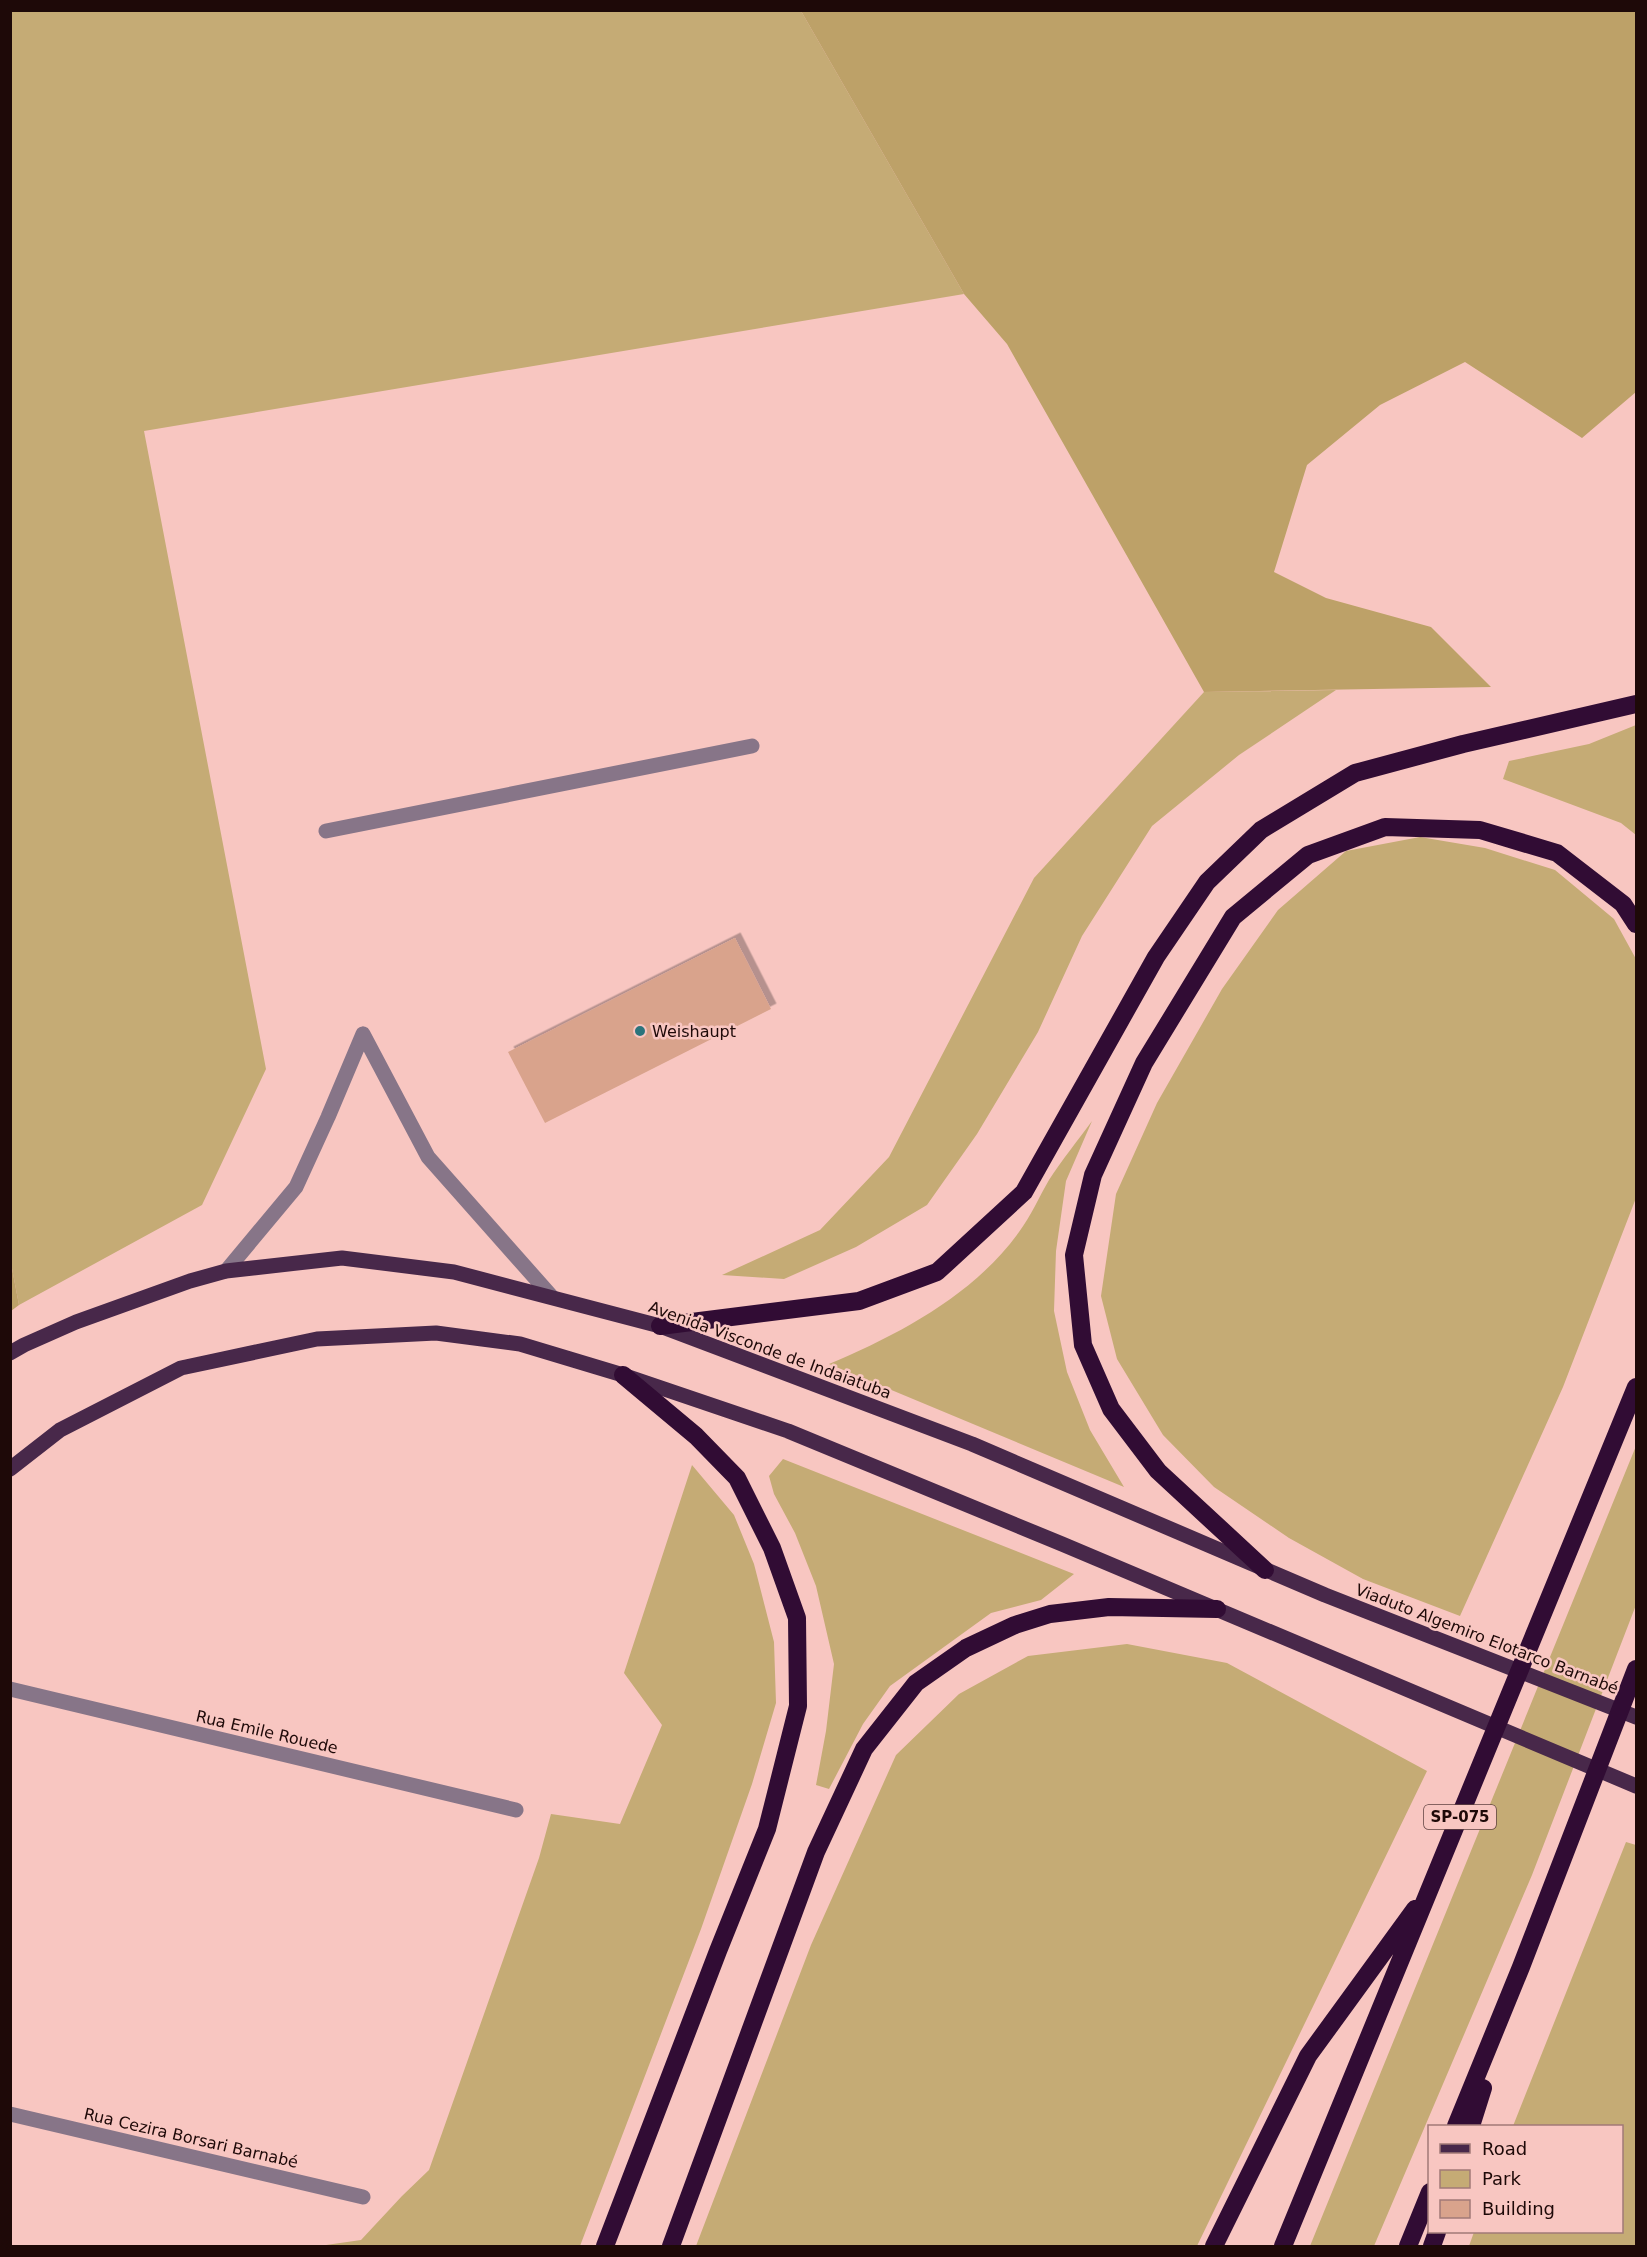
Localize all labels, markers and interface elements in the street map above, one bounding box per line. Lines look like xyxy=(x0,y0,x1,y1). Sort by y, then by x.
place label: Weishaupt xyxy=(652,1022,736,1041)
marker: Weishaupt xyxy=(633,1024,647,1038)
street label: Avenida Visconde de Indaiatuba xyxy=(646,1297,894,1403)
street label: Viaduto Algemiro Elotarco Barnabé xyxy=(1353,1580,1621,1698)
street label: Rua Emile Rouede xyxy=(194,1706,340,1758)
road number: SP-075 xyxy=(1424,1805,1496,1829)
street label: Rua Cezira Borsari Barnabé xyxy=(82,2104,300,2172)
legend xyxy=(1428,2125,1623,2233)
text: Road xyxy=(1482,2138,1527,2159)
text: Park xyxy=(1482,2168,1521,2189)
text: Building xyxy=(1482,2198,1555,2219)

